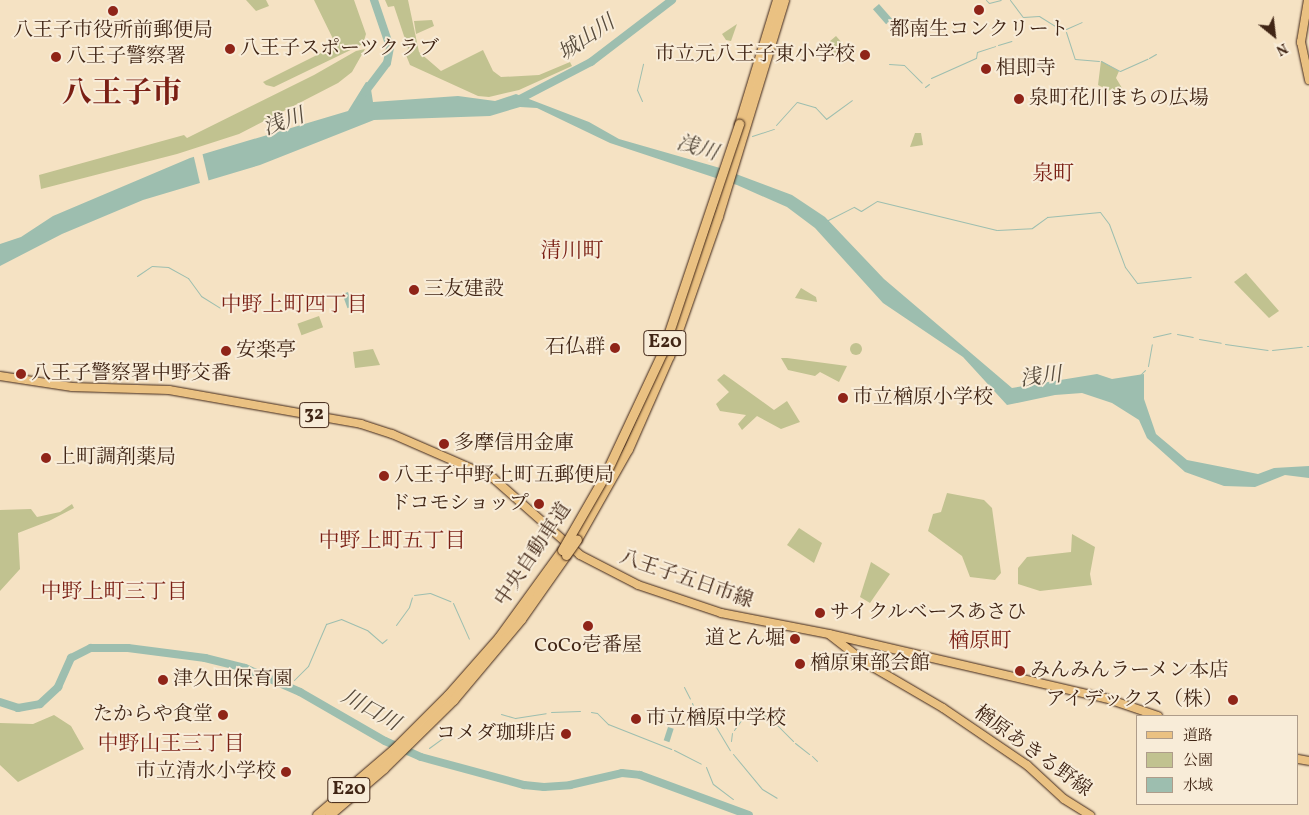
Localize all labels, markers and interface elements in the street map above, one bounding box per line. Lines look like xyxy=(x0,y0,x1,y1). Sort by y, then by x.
marker: 都南生コンクリート xyxy=(973,4,985,16)
marker: 八王子市役所前郵便局 xyxy=(107,5,119,17)
north arrow xyxy=(1249,10,1299,60)
water label: 城山川 xyxy=(554,11,620,67)
place label: 都南生コンクリート xyxy=(889,18,1069,42)
place label: 八王子市役所前郵便局 xyxy=(13,19,213,43)
place label: 八王子スポーツクラブ xyxy=(240,37,440,61)
text: N xyxy=(1272,38,1291,59)
marker: 八王子スポーツクラブ xyxy=(224,43,236,55)
place label: 市立元八王子東小学校 xyxy=(655,43,855,67)
place label: 八王子警察署 xyxy=(66,45,186,69)
marker: 市立元八王子東小学校 xyxy=(859,49,871,61)
marker: 八王子警察署 xyxy=(50,51,62,63)
place label: 相即寺 xyxy=(996,57,1056,81)
marker: 相即寺 xyxy=(980,63,992,75)
district label: 八王子市 xyxy=(62,76,182,112)
place label: 泉町花川まちの広場 xyxy=(1029,87,1209,111)
marker: 泉町花川まちの広場 xyxy=(1013,93,1025,105)
water label: 浅川 xyxy=(260,104,308,142)
water label: 浅川 xyxy=(673,131,721,167)
district label: 泉町 xyxy=(1032,162,1074,188)
district label: 清川町 xyxy=(541,239,603,265)
place label: 三友建設 xyxy=(424,278,504,302)
marker: 三友建設 xyxy=(408,284,420,296)
district label: 中野上町四丁目 xyxy=(221,293,367,319)
road number: E20 xyxy=(642,326,688,359)
place label: 石仏群 xyxy=(545,336,605,360)
place label: 安楽亭 xyxy=(236,339,296,363)
marker: 石仏群 xyxy=(609,342,621,354)
marker: 安楽亭 xyxy=(220,345,232,357)
place label: 八王子警察署中野交番 xyxy=(31,362,231,386)
water label: 浅川 xyxy=(1019,363,1063,393)
marker: 八王子警察署中野交番 xyxy=(15,368,27,380)
place label: 市立楢原小学校 xyxy=(853,386,993,410)
marker: 市立楢原小学校 xyxy=(837,392,849,404)
road number: 32 xyxy=(299,398,329,432)
place label: 多摩信用金庫 xyxy=(454,432,574,456)
marker: 多摩信用金庫 xyxy=(438,438,450,450)
place label: 上町調剤薬局 xyxy=(56,446,176,470)
marker: 上町調剤薬局 xyxy=(40,452,52,464)
place label: 八王子中野上町五郵便局 xyxy=(394,464,614,488)
marker: 八王子中野上町五郵便局 xyxy=(378,470,390,482)
place label: ドコモショップ xyxy=(389,492,529,516)
marker: ドコモショップ xyxy=(533,498,545,510)
street label: 中央自動車道 xyxy=(491,499,577,611)
district label: 中野上町五丁目 xyxy=(319,529,465,555)
street label: 八王子五日市線 xyxy=(616,546,756,614)
district label: 中野上町三丁目 xyxy=(41,580,187,606)
place label: サイクルベースあさひ xyxy=(830,601,1030,625)
marker: サイクルベースあさひ xyxy=(814,607,826,619)
marker: CoCo壱番屋 xyxy=(582,620,594,632)
place label: 道とん堀 xyxy=(705,627,785,651)
district label: 楢原町 xyxy=(949,629,1011,655)
marker: 道とん堀 xyxy=(789,633,801,645)
place label: CoCo壱番屋 xyxy=(534,634,642,658)
place label: 楢原東部会館 xyxy=(810,652,930,676)
marker: 楢原東部会館 xyxy=(794,658,806,670)
place label: みんみんラーメン本店 xyxy=(1030,659,1230,683)
marker: みんみんラーメン本店 xyxy=(1014,665,1026,677)
place label: 津久田保育園 xyxy=(173,668,293,692)
marker: 津久田保育園 xyxy=(157,674,169,686)
water label: 川口川 xyxy=(336,685,404,737)
place label: アイデックス（株） xyxy=(1043,688,1223,712)
marker: アイデックス（株） xyxy=(1227,694,1239,706)
street label: 楢原あきる野線 xyxy=(968,701,1096,803)
place label: たからや食堂 xyxy=(93,703,213,727)
place label: 市立楢原中学校 xyxy=(646,707,786,731)
marker: たからや食堂 xyxy=(217,709,229,721)
marker: 市立楢原中学校 xyxy=(630,713,642,725)
legend xyxy=(1136,715,1299,805)
place label: コメダ珈琲店 xyxy=(436,722,556,746)
text: 道路 xyxy=(1183,726,1213,747)
marker: コメダ珈琲店 xyxy=(560,728,572,740)
district label: 中野山王三丁目 xyxy=(98,732,244,758)
text: 公園 xyxy=(1183,751,1213,772)
place label: 市立清水小学校 xyxy=(136,760,276,784)
marker: 市立清水小学校 xyxy=(280,766,292,778)
road number: E20 xyxy=(326,774,372,806)
text: 水域 xyxy=(1183,776,1213,797)

